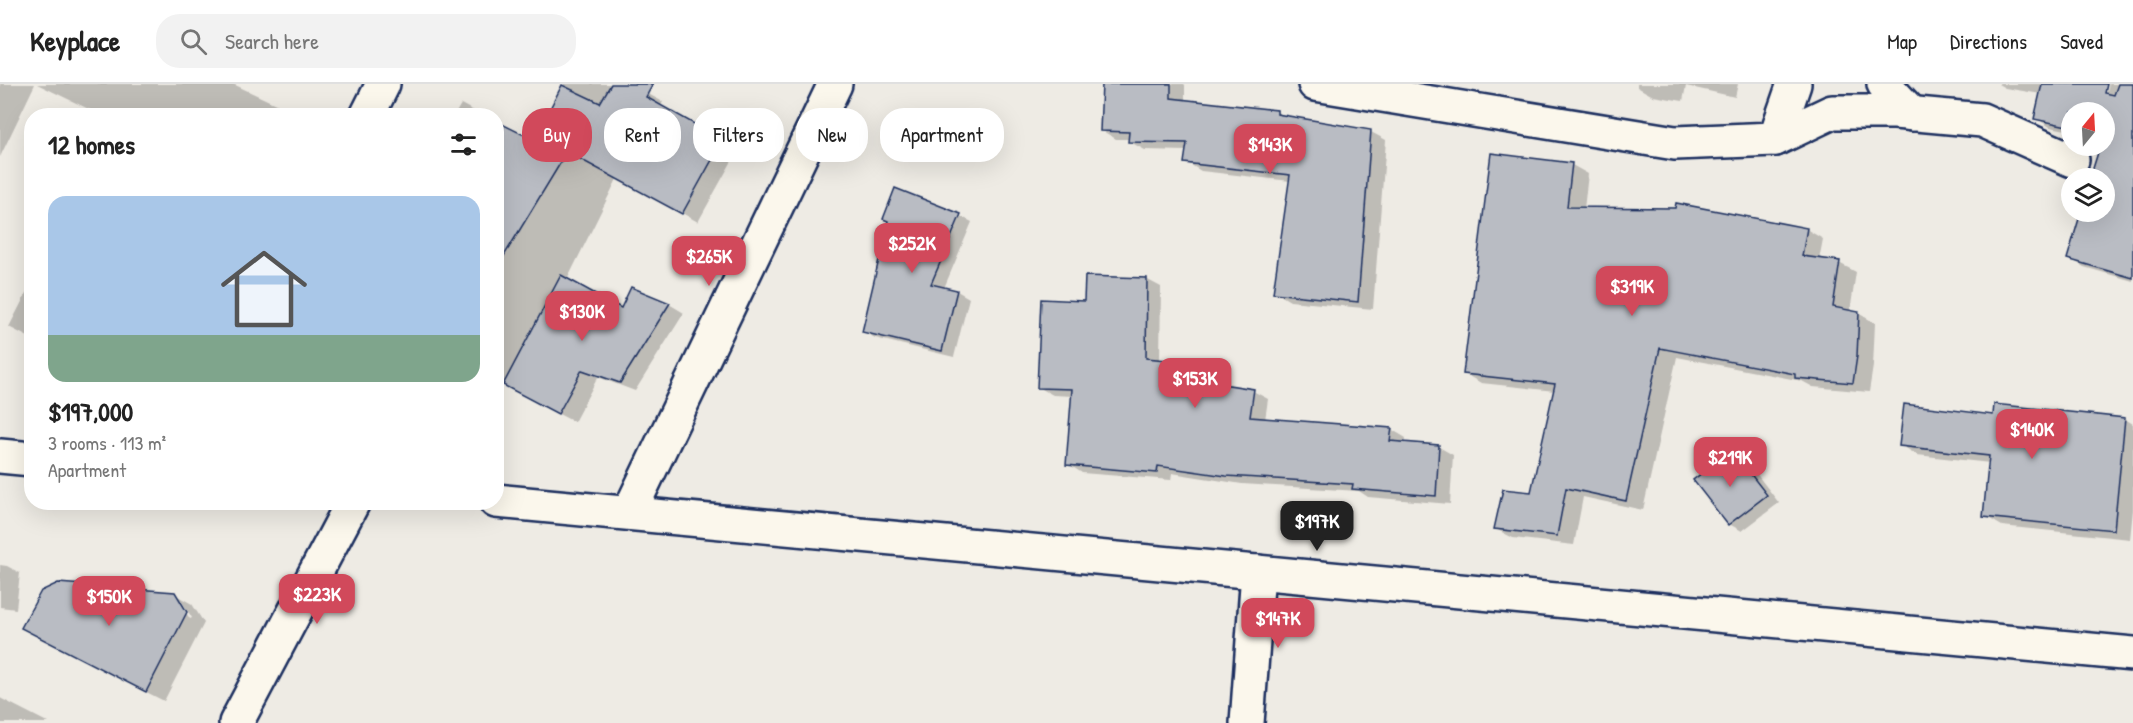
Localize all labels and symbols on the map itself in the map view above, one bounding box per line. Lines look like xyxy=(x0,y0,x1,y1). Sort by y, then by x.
north arrow xyxy=(2061,102,2115,156)
pin: $143K xyxy=(1228,124,1312,175)
pin: $252K xyxy=(870,223,954,274)
pin: $265K xyxy=(667,236,751,287)
pin: $319K xyxy=(1590,266,1674,317)
pin: $130K xyxy=(540,291,624,342)
pin: $153K xyxy=(1153,358,1237,409)
pin: $140K xyxy=(1990,409,2074,460)
pin: $219K xyxy=(1688,437,1772,488)
pin: $197K xyxy=(1275,501,1359,552)
pin: $223K xyxy=(275,574,359,625)
pin: $150K xyxy=(67,576,151,627)
pin: $147K xyxy=(1236,598,1320,649)

